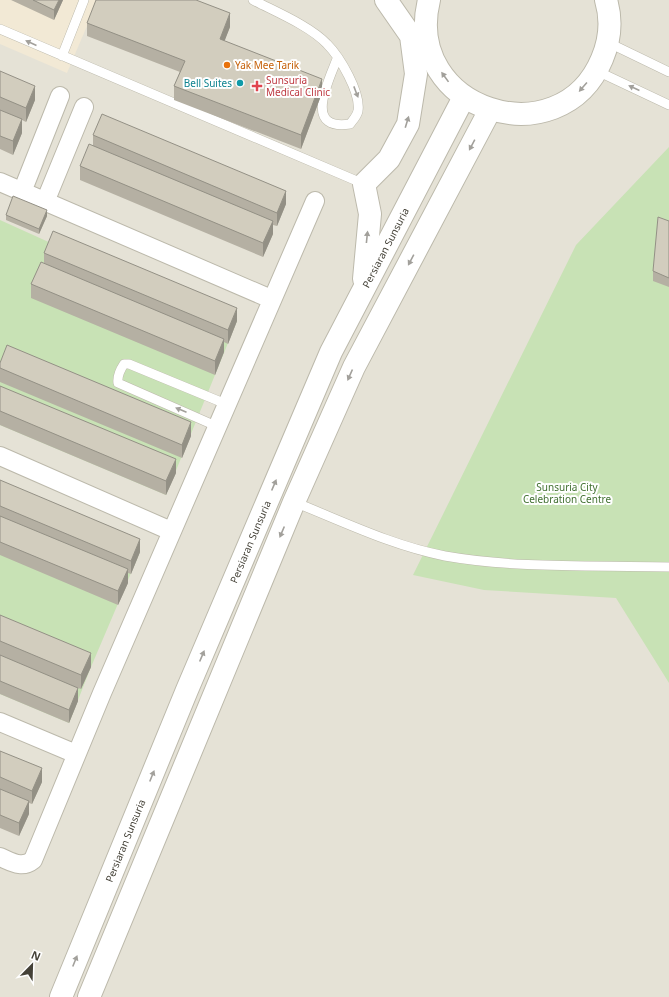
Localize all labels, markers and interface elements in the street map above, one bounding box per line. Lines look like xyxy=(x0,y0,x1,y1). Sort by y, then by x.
one-way arrow xyxy=(25,40,36,46)
place label: Yak Mee Tarik xyxy=(235,58,300,72)
marker: Yak Mee Tarik xyxy=(222,60,232,70)
one-way arrow xyxy=(441,72,449,83)
place label: Sunsuria Medical Clinic xyxy=(266,73,330,99)
place label: Bell Suites xyxy=(184,76,232,90)
marker: Bell Suites xyxy=(235,78,245,88)
marker: Sunsuria Medical Clinic xyxy=(251,80,263,92)
one-way arrow xyxy=(579,82,588,92)
one-way arrow xyxy=(627,85,639,91)
one-way arrow xyxy=(354,87,360,99)
one-way arrow xyxy=(404,116,410,128)
one-way arrow xyxy=(468,139,475,151)
street label: Persiaran Sunsuria xyxy=(359,205,412,290)
one-way arrow xyxy=(364,231,371,243)
one-way arrow xyxy=(407,254,414,265)
one-way arrow xyxy=(347,369,353,381)
one-way arrow xyxy=(175,407,186,413)
one-way arrow xyxy=(272,478,278,490)
park label: Sunsuria City Celebration Centre xyxy=(523,480,611,506)
street label: Persiaran Sunsuria xyxy=(226,498,274,585)
one-way arrow xyxy=(278,527,284,539)
one-way arrow xyxy=(199,651,205,662)
one-way arrow xyxy=(149,771,155,782)
street label: Persiaran Sunsuria xyxy=(102,797,148,884)
north arrow xyxy=(12,945,52,985)
text: N xyxy=(29,947,43,964)
one-way arrow xyxy=(73,954,79,966)

